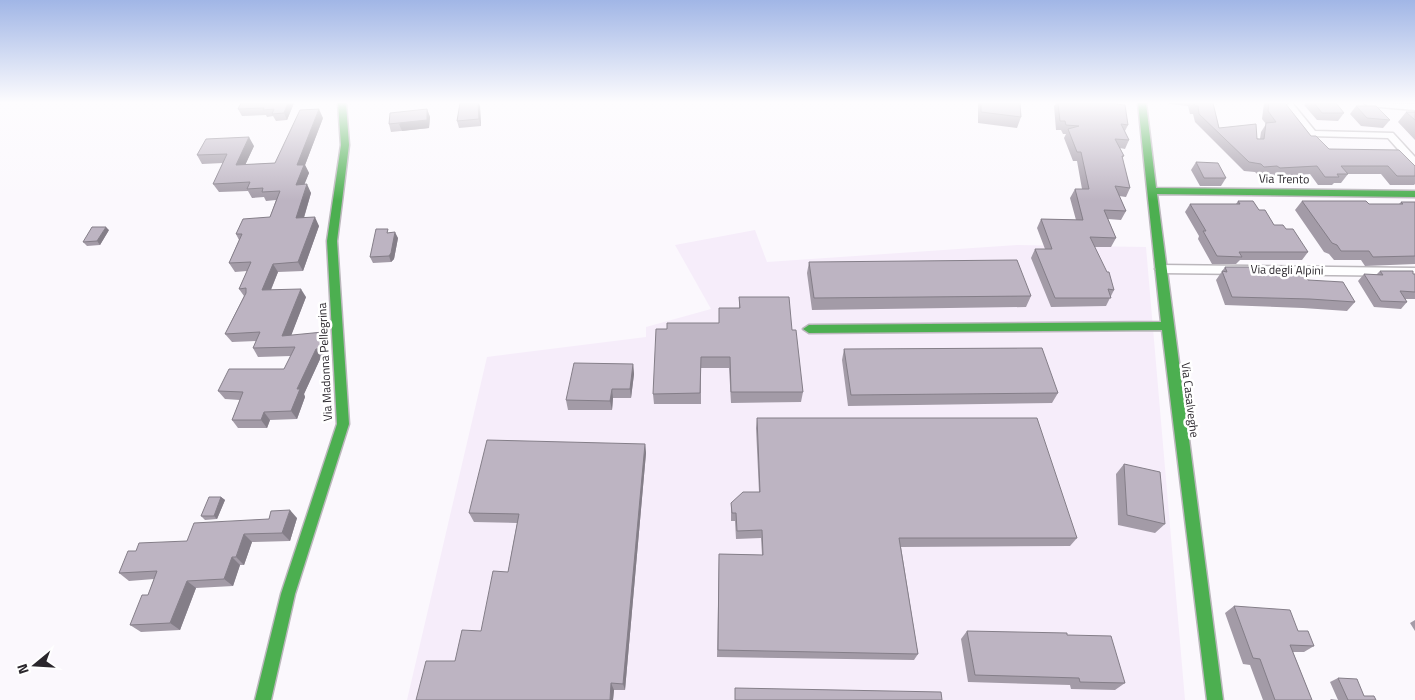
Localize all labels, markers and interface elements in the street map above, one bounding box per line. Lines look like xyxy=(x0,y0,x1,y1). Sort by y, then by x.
street label: Via Trento xyxy=(1259,169,1309,188)
street label: Via degli Alpini xyxy=(1250,259,1324,280)
street label: Via Madonna Pellegrina xyxy=(312,302,337,422)
street label: Via Casalveghe xyxy=(1176,361,1205,439)
north arrow xyxy=(10,640,60,690)
text: N xyxy=(11,661,34,677)

